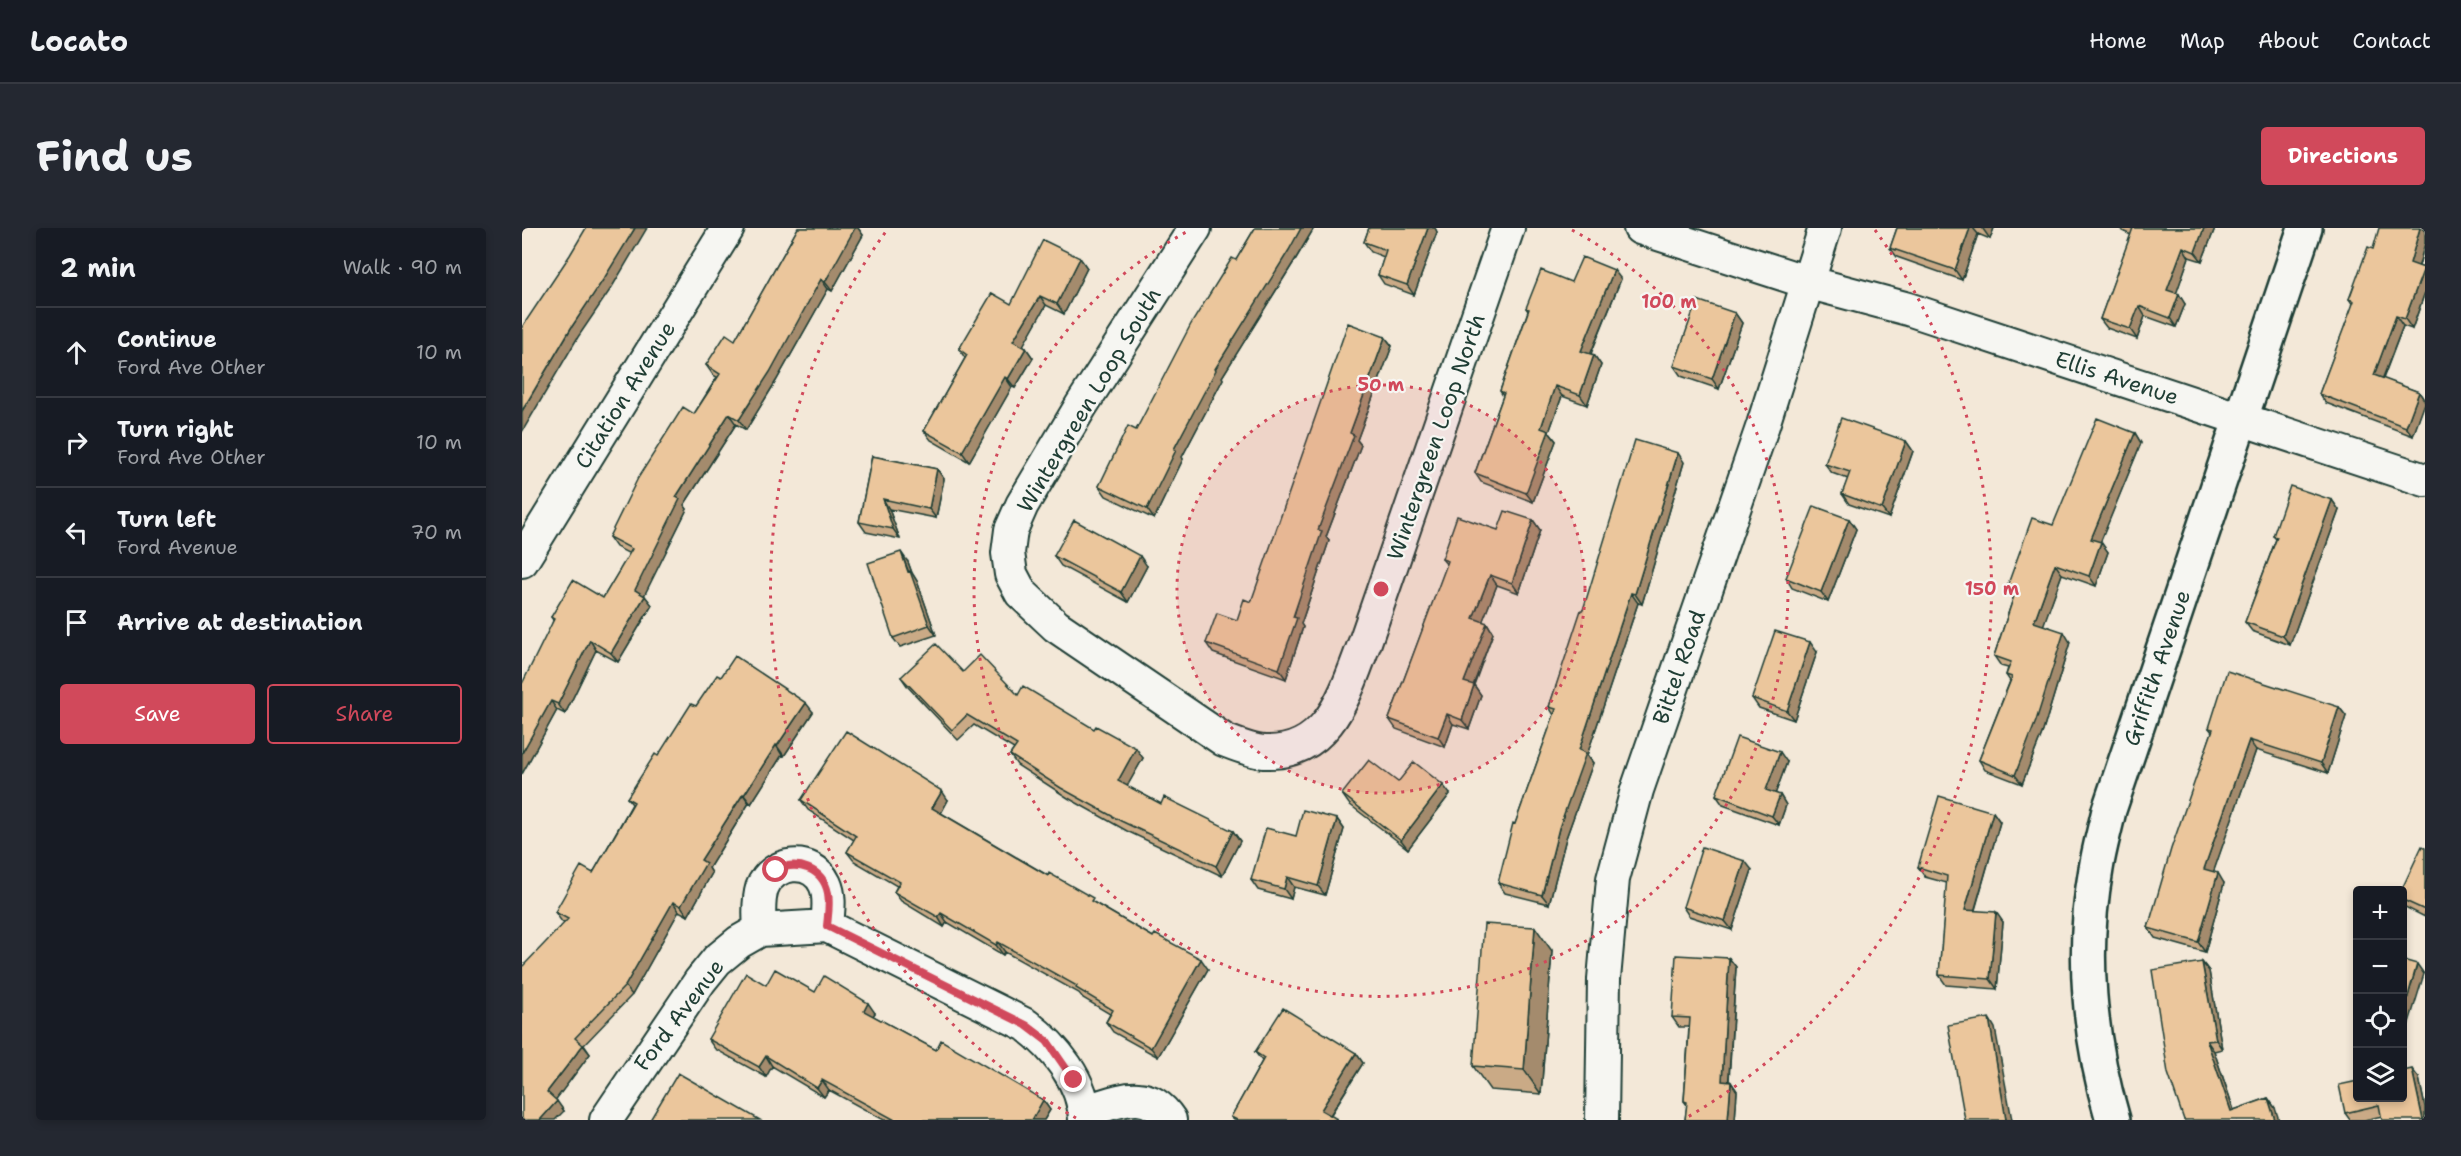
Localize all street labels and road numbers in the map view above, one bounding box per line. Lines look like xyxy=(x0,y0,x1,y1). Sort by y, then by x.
street label: Wintergreen Loop South xyxy=(1010,282,1168,518)
street label: Wintergreen Loop North xyxy=(1380,310,1492,564)
street label: Citation Avenue xyxy=(568,316,682,474)
street label: Ellis Avenue xyxy=(2052,344,2182,412)
street label: Griffith Avenue xyxy=(2117,586,2197,750)
street label: Bittel Road xyxy=(1646,606,1712,728)
street label: Ford Avenue xyxy=(627,953,731,1077)

